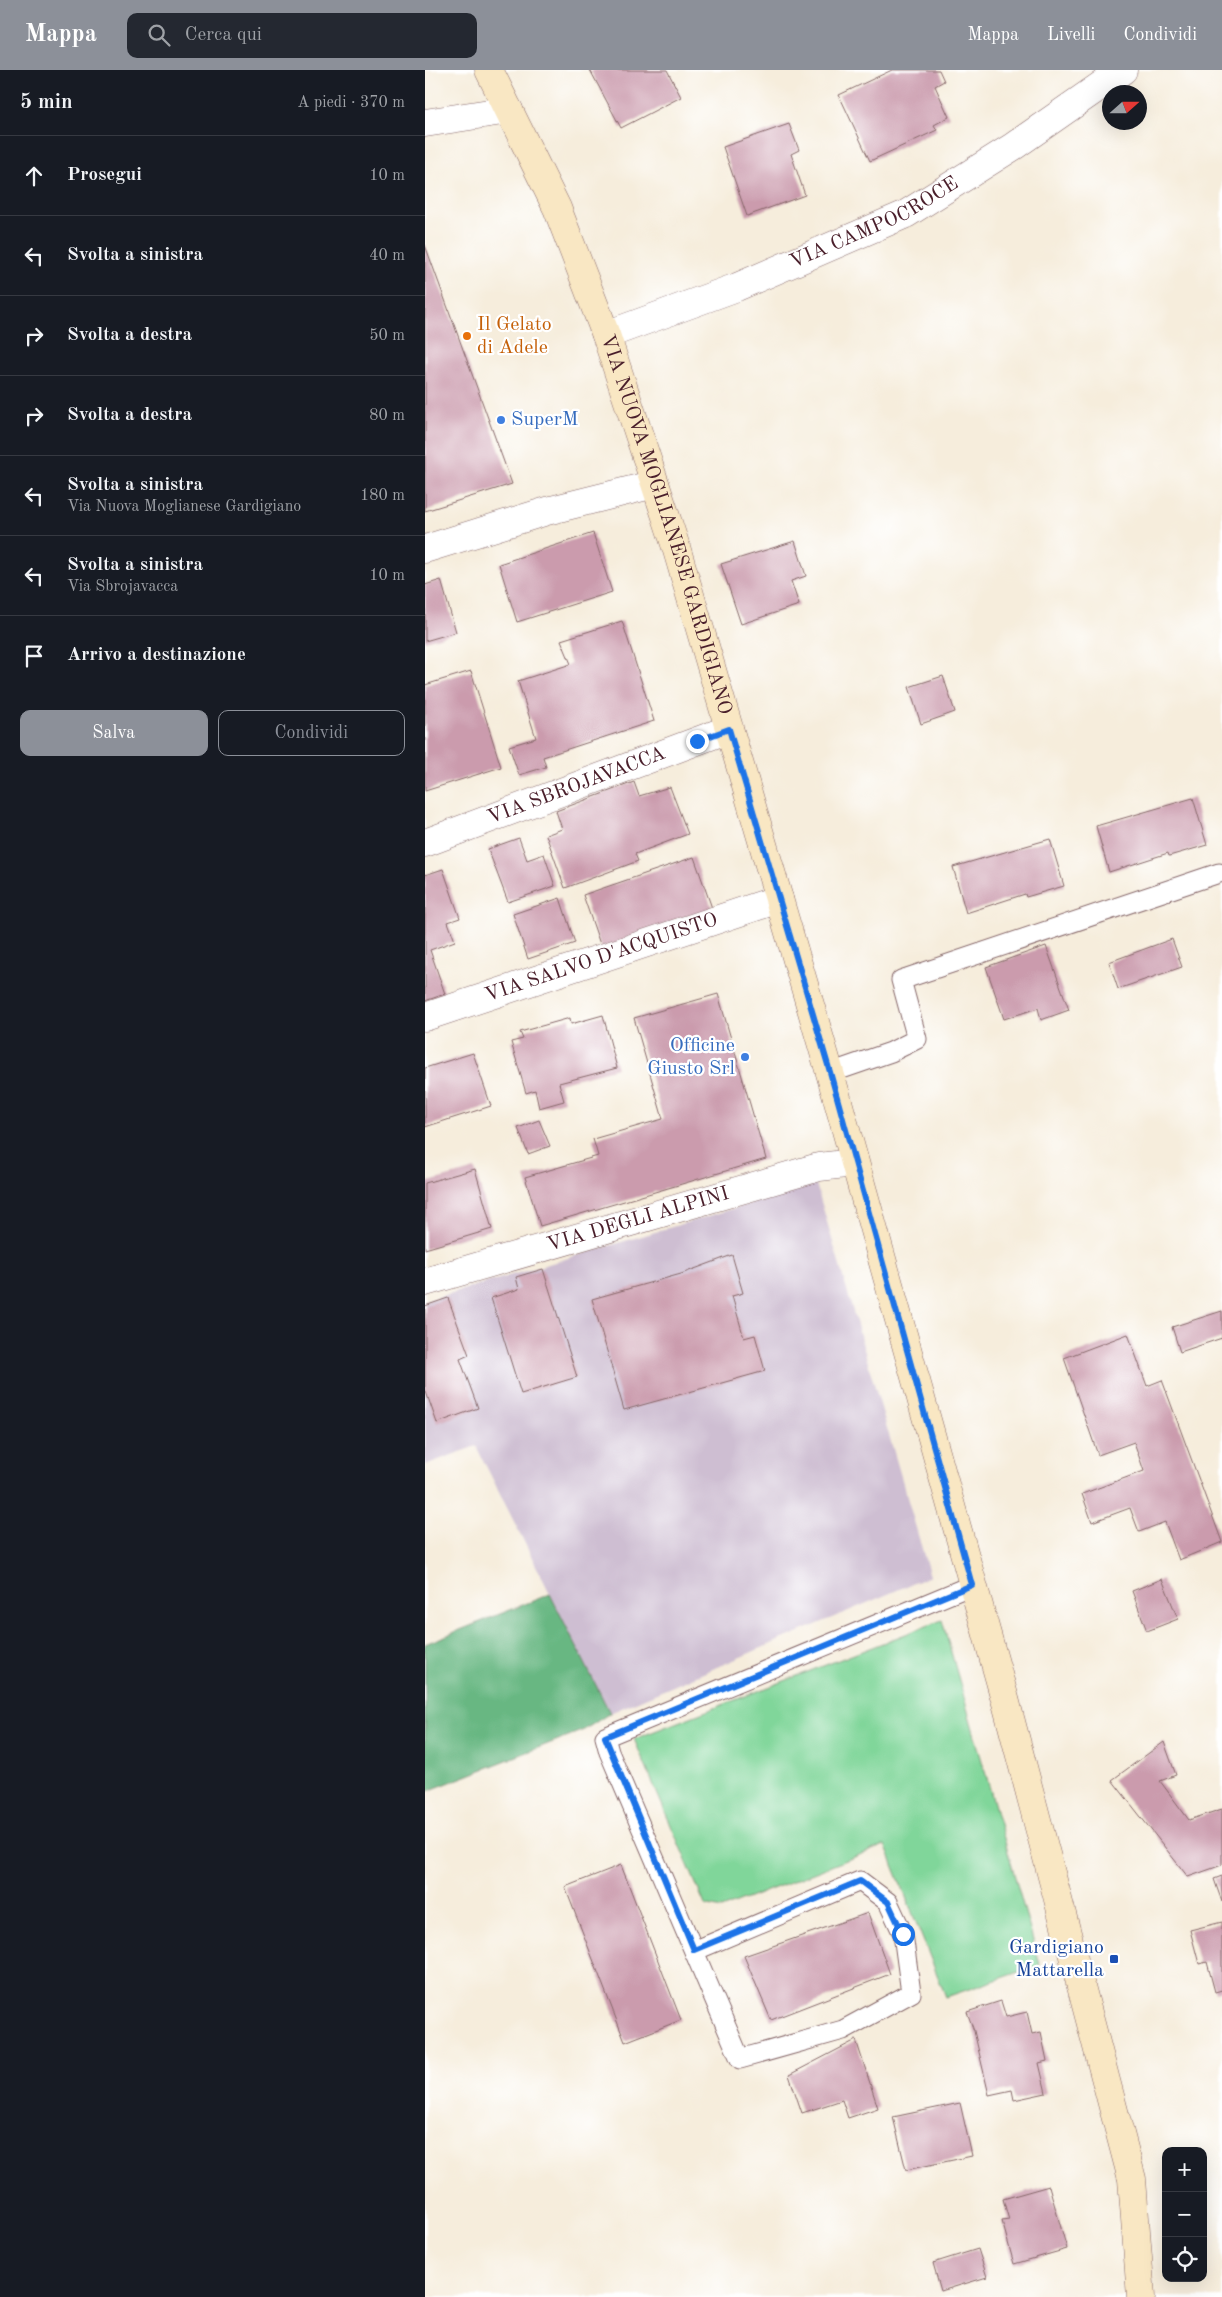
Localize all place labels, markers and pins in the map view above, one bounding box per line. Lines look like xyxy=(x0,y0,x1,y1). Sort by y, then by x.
place label: Il Gelato di Adele xyxy=(477,315,552,358)
marker: Il Gelato di Adele xyxy=(461,330,473,342)
place label: SuperM xyxy=(511,410,579,430)
marker: SuperM xyxy=(495,414,507,426)
place label: Officine Giusto Srl xyxy=(647,1036,735,1079)
marker: Officine Giusto Srl xyxy=(739,1051,751,1063)
place label: Gardigiano Mattarella xyxy=(1009,1938,1104,1981)
marker: Gardigiano Mattarella xyxy=(1108,1953,1120,1965)

